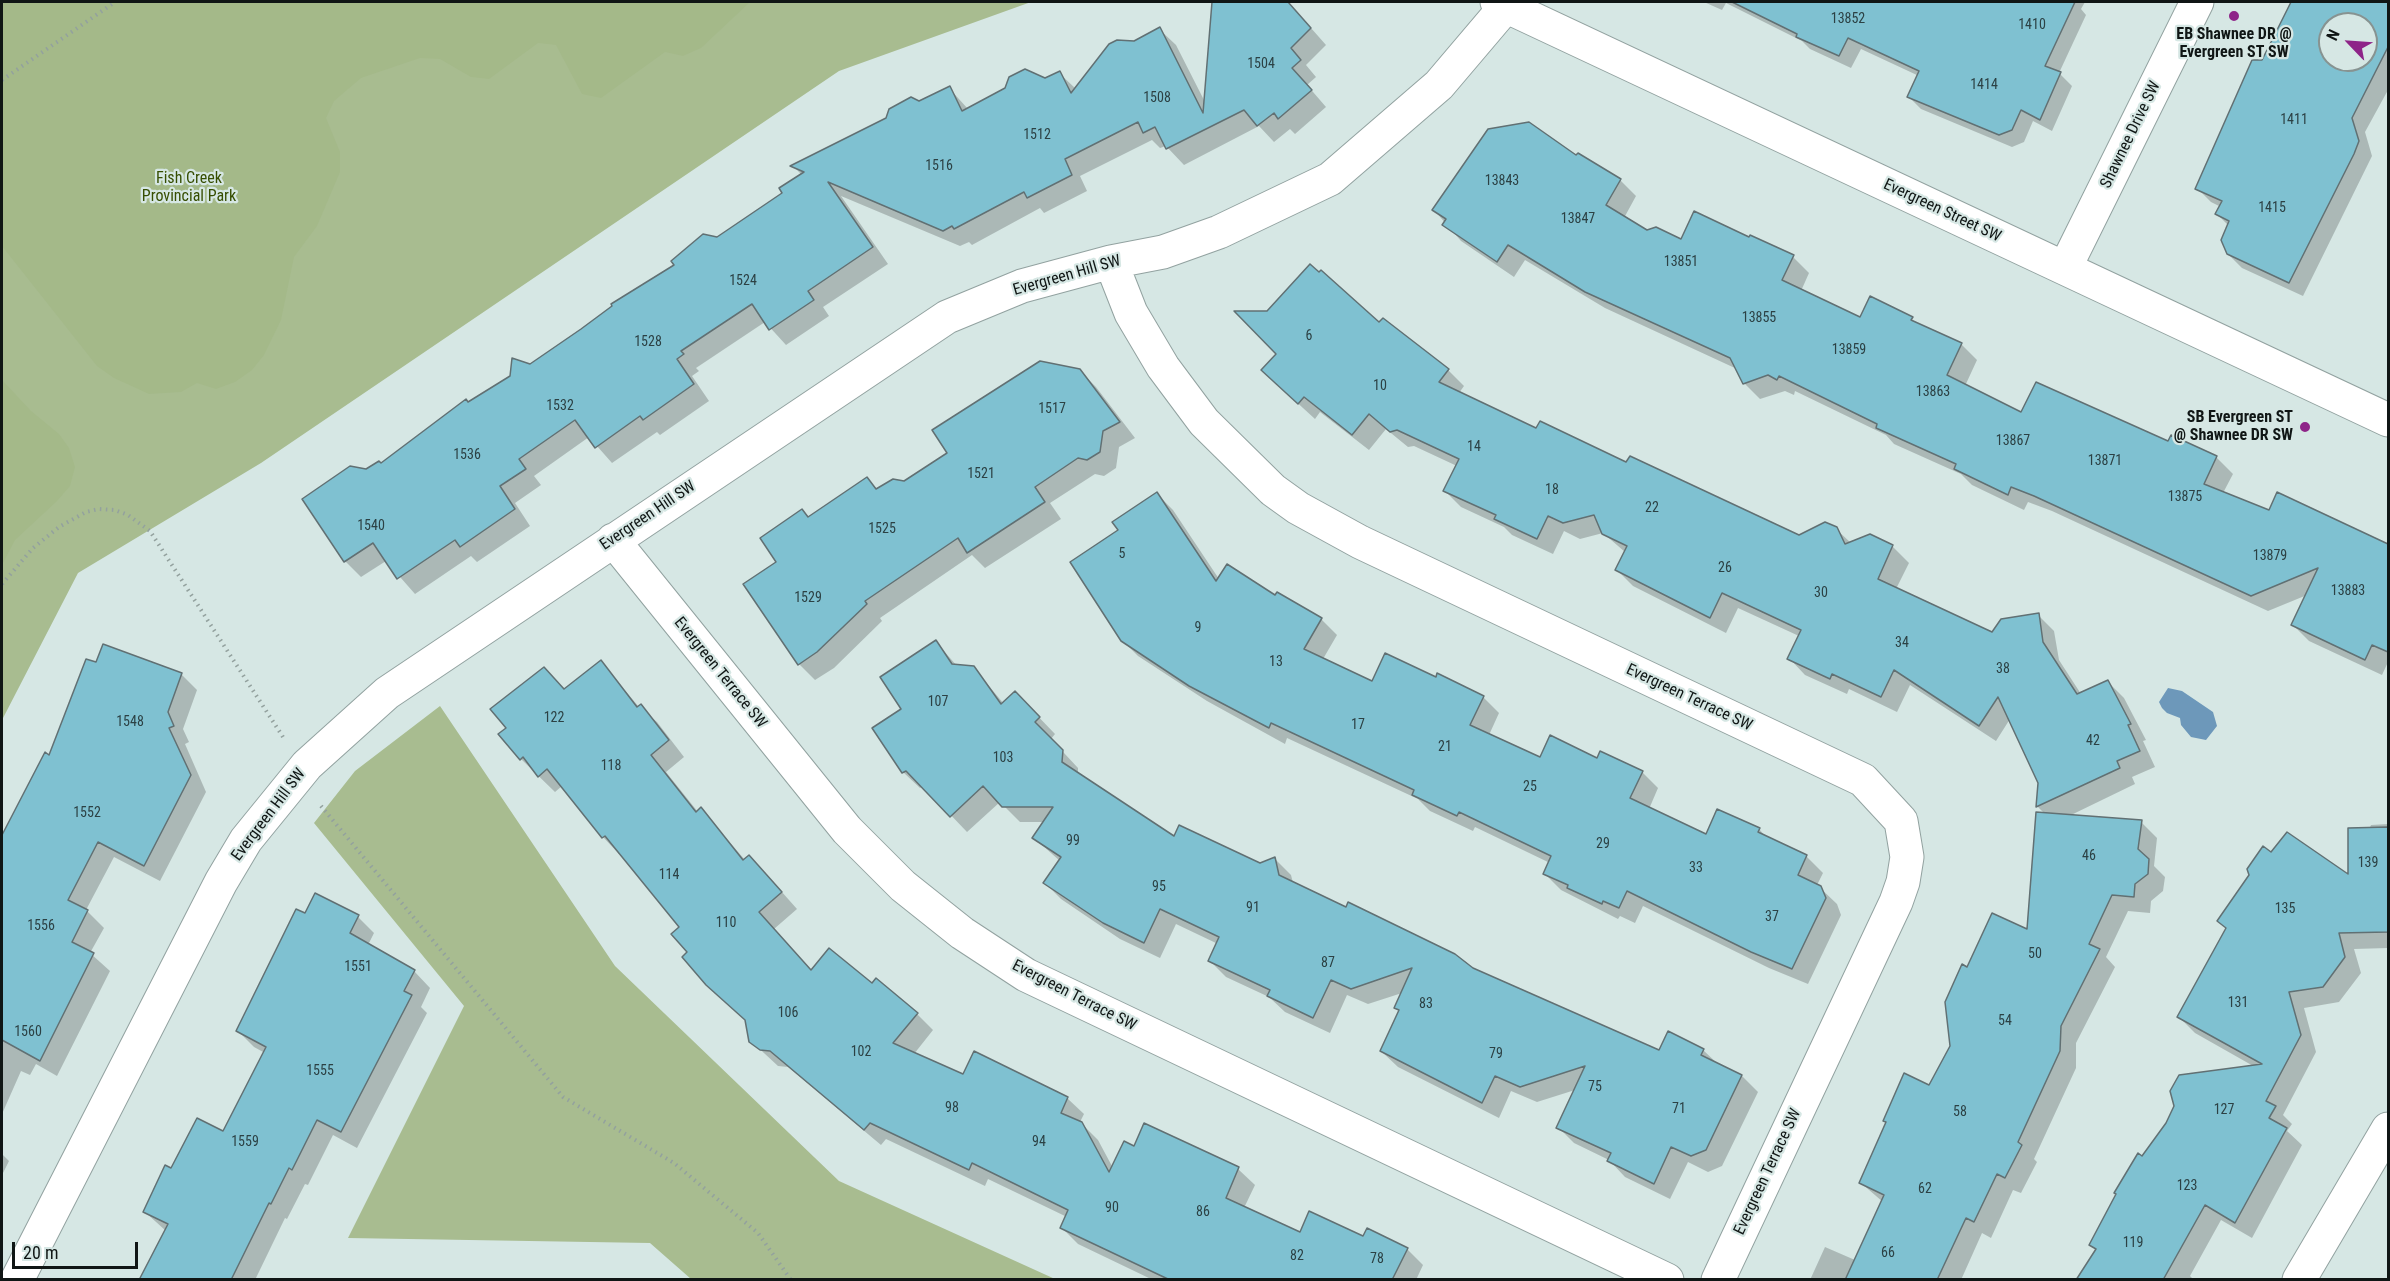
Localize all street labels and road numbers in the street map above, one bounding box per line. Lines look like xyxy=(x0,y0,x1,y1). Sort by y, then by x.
street label: Shawnee Drive SW xyxy=(2097,78,2165,192)
street label: Evergreen Street SW xyxy=(1880,175,2004,247)
street label: Evergreen Hill SW xyxy=(1011,251,1123,301)
street label: Evergreen Hill SW xyxy=(597,477,699,555)
street label: Evergreen Terrace SW xyxy=(669,614,771,732)
street label: Evergreen Terrace SW xyxy=(1623,660,1755,736)
street label: Evergreen Hill SW xyxy=(228,765,310,865)
street label: Evergreen Terrace SW xyxy=(1009,956,1139,1036)
street label: Evergreen Terrace SW xyxy=(1730,1106,1806,1238)

